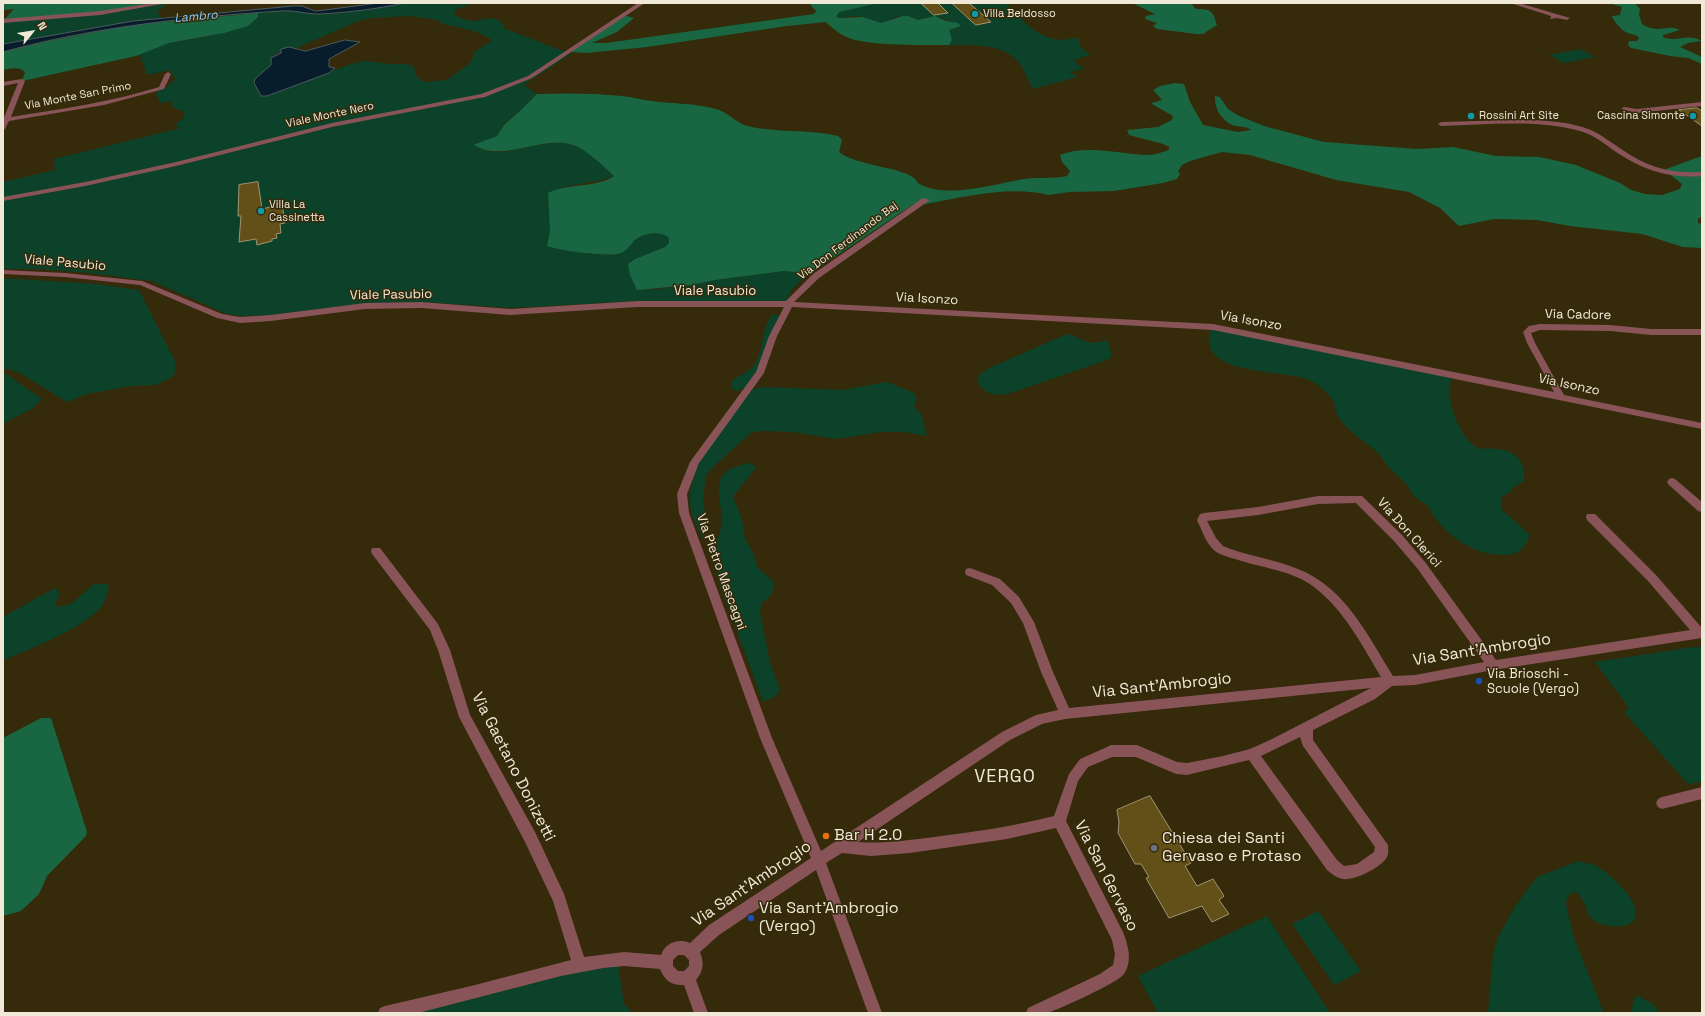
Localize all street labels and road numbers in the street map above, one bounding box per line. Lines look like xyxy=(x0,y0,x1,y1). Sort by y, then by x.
street label: Via Monte San Primo xyxy=(24,79,132,113)
street label: Viale Monte Nero xyxy=(285,99,375,131)
street label: Via Don Ferdinando Baj xyxy=(796,199,900,283)
street label: Viale Pasubio xyxy=(23,252,107,274)
street label: Viale Pasubio xyxy=(674,283,756,299)
street label: Viale Pasubio xyxy=(350,286,432,304)
street label: Via Isonzo xyxy=(895,290,959,308)
street label: Via Cadore xyxy=(1545,307,1611,323)
street label: Via Isonzo xyxy=(1219,308,1283,334)
street label: Via Isonzo xyxy=(1537,371,1601,399)
street label: Via Don Clerici xyxy=(1374,495,1444,571)
street label: Via Pietro Mascagni xyxy=(693,512,749,632)
street label: Via Sant'Ambrogio xyxy=(1412,630,1552,670)
street label: Via Sant'Ambrogio xyxy=(1092,669,1232,703)
street label: Via Gaetano Donizetti xyxy=(467,689,559,845)
street label: Via San Gervaso xyxy=(1070,817,1142,935)
street label: Via Sant'Ambrogio xyxy=(689,837,815,931)

